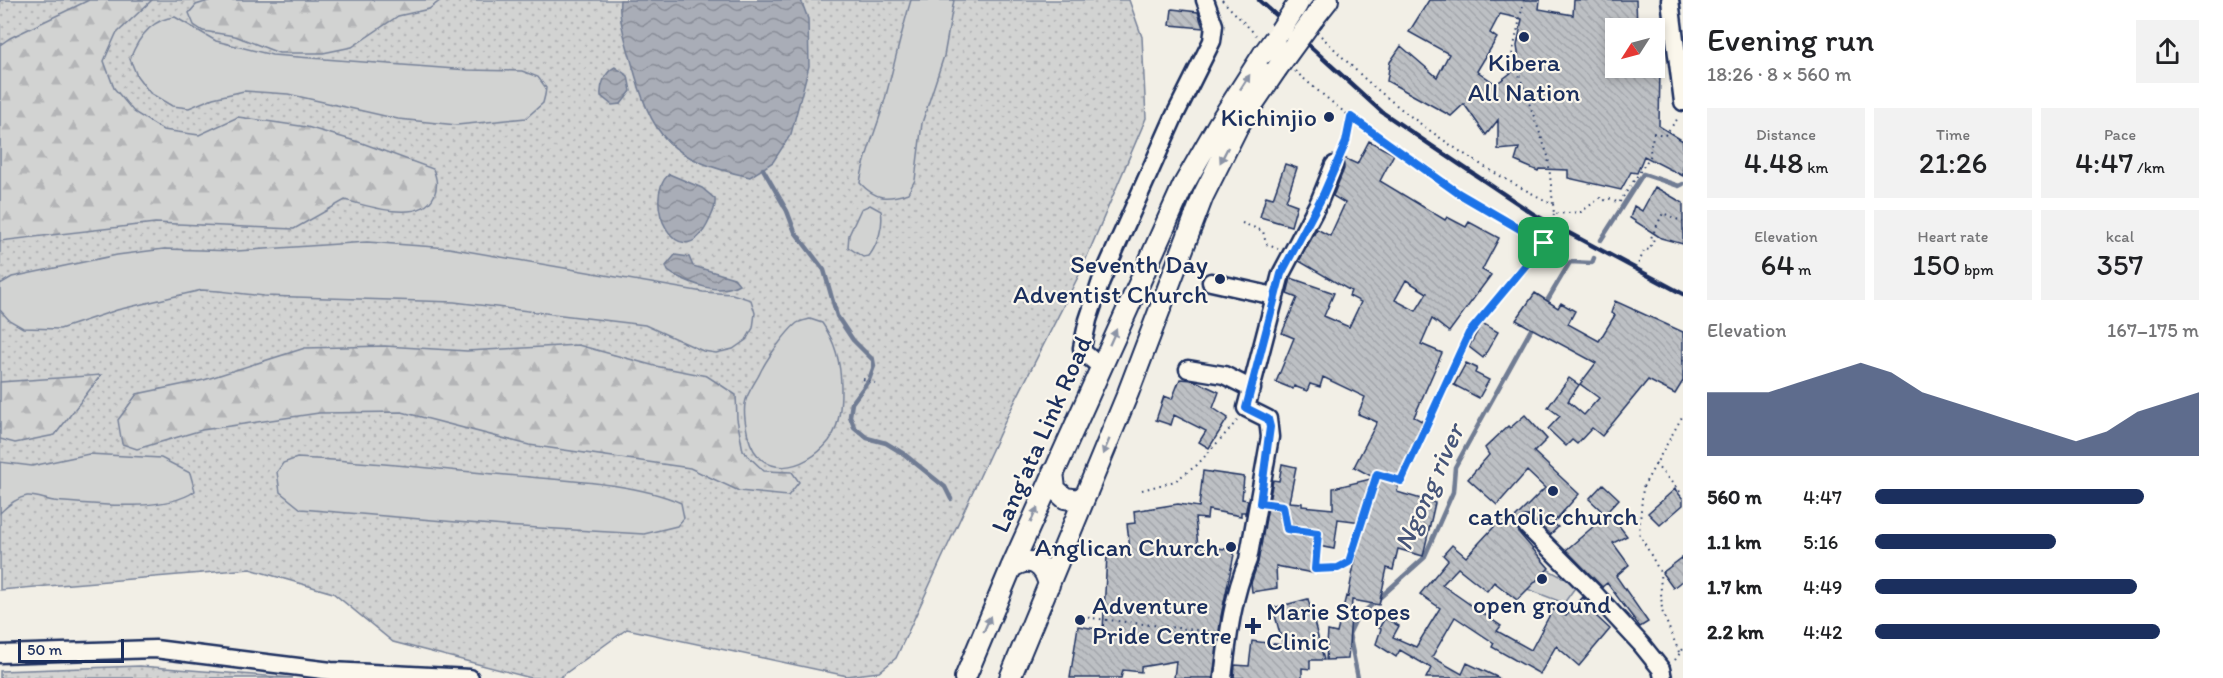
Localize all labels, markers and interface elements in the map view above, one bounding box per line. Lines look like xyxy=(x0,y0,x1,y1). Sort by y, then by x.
north arrow xyxy=(1605,18,1665,78)
map controls xyxy=(1605,18,1665,78)
text: Evening run xyxy=(1707,20,1874,59)
button: share xyxy=(2136,20,2199,83)
marker: Kibera All Nation xyxy=(1517,30,1531,44)
place label: Kibera All Nation xyxy=(1468,46,1581,108)
text: 18:26 · 8 × 560 m xyxy=(1707,62,1852,86)
one-way arrow xyxy=(1239,75,1251,91)
place label: Kichinjio xyxy=(1221,101,1317,133)
marker: Kichinjio xyxy=(1322,110,1336,124)
text: Distance xyxy=(1756,125,1816,144)
text: Time xyxy=(1936,125,1970,144)
text: Pace xyxy=(2104,125,2136,144)
text: 4.48 xyxy=(1744,144,1804,181)
text: 21:26 xyxy=(1919,144,1987,181)
text: 4:47 xyxy=(2075,144,2133,181)
one-way arrow xyxy=(1219,147,1229,164)
text: km xyxy=(1804,158,1828,177)
text: /km xyxy=(2133,158,2165,177)
pin xyxy=(1518,217,1569,268)
icon: arrive xyxy=(1527,226,1560,259)
text: Elevation xyxy=(1754,227,1818,246)
text: Heart rate xyxy=(1918,227,1988,246)
text: kcal xyxy=(2106,227,2134,246)
text: 64 xyxy=(1761,246,1794,283)
text: 150 xyxy=(1912,246,1960,283)
text: 357 xyxy=(2097,246,2143,283)
place label: Seventh Day Adventist Church xyxy=(1013,248,1208,310)
text: m xyxy=(1794,260,1811,279)
text: bpm xyxy=(1960,260,1994,279)
marker: Seventh Day Adventist Church xyxy=(1213,272,1227,286)
text: Elevation xyxy=(1707,318,1786,342)
text: 167–175 m xyxy=(2107,318,2199,342)
one-way arrow xyxy=(1109,328,1118,345)
street label: Lang'ata Link Road xyxy=(983,331,1099,537)
water label: Ngong river xyxy=(1386,416,1472,555)
one-way arrow xyxy=(1101,439,1111,457)
marker: catholic church xyxy=(1546,484,1560,498)
text: 560 m xyxy=(1707,485,1762,509)
text: 4:47 xyxy=(1803,485,1842,509)
place label: catholic church xyxy=(1468,500,1638,532)
one-way arrow xyxy=(1030,506,1040,524)
text: 1.1 km xyxy=(1707,530,1761,554)
text: 5:16 xyxy=(1803,530,1838,554)
place label: Anglican Church xyxy=(1035,531,1219,563)
marker: Anglican Church xyxy=(1224,540,1238,554)
marker: open ground xyxy=(1535,572,1549,586)
text: 1.7 km xyxy=(1707,575,1762,599)
text: 4:49 xyxy=(1803,575,1842,599)
place label: open ground xyxy=(1473,588,1611,620)
place label: Adventure Pride Centre xyxy=(1092,589,1232,651)
place label: Marie Stopes Clinic xyxy=(1266,595,1411,657)
marker: Adventure Pride Centre xyxy=(1073,613,1087,627)
one-way arrow xyxy=(983,615,992,633)
marker: Marie Stopes Clinic xyxy=(1244,617,1262,635)
text: 2.2 km xyxy=(1707,620,1764,644)
text: 4:42 xyxy=(1803,620,1842,644)
scale bar xyxy=(18,636,124,664)
text: 50 m xyxy=(27,640,62,659)

